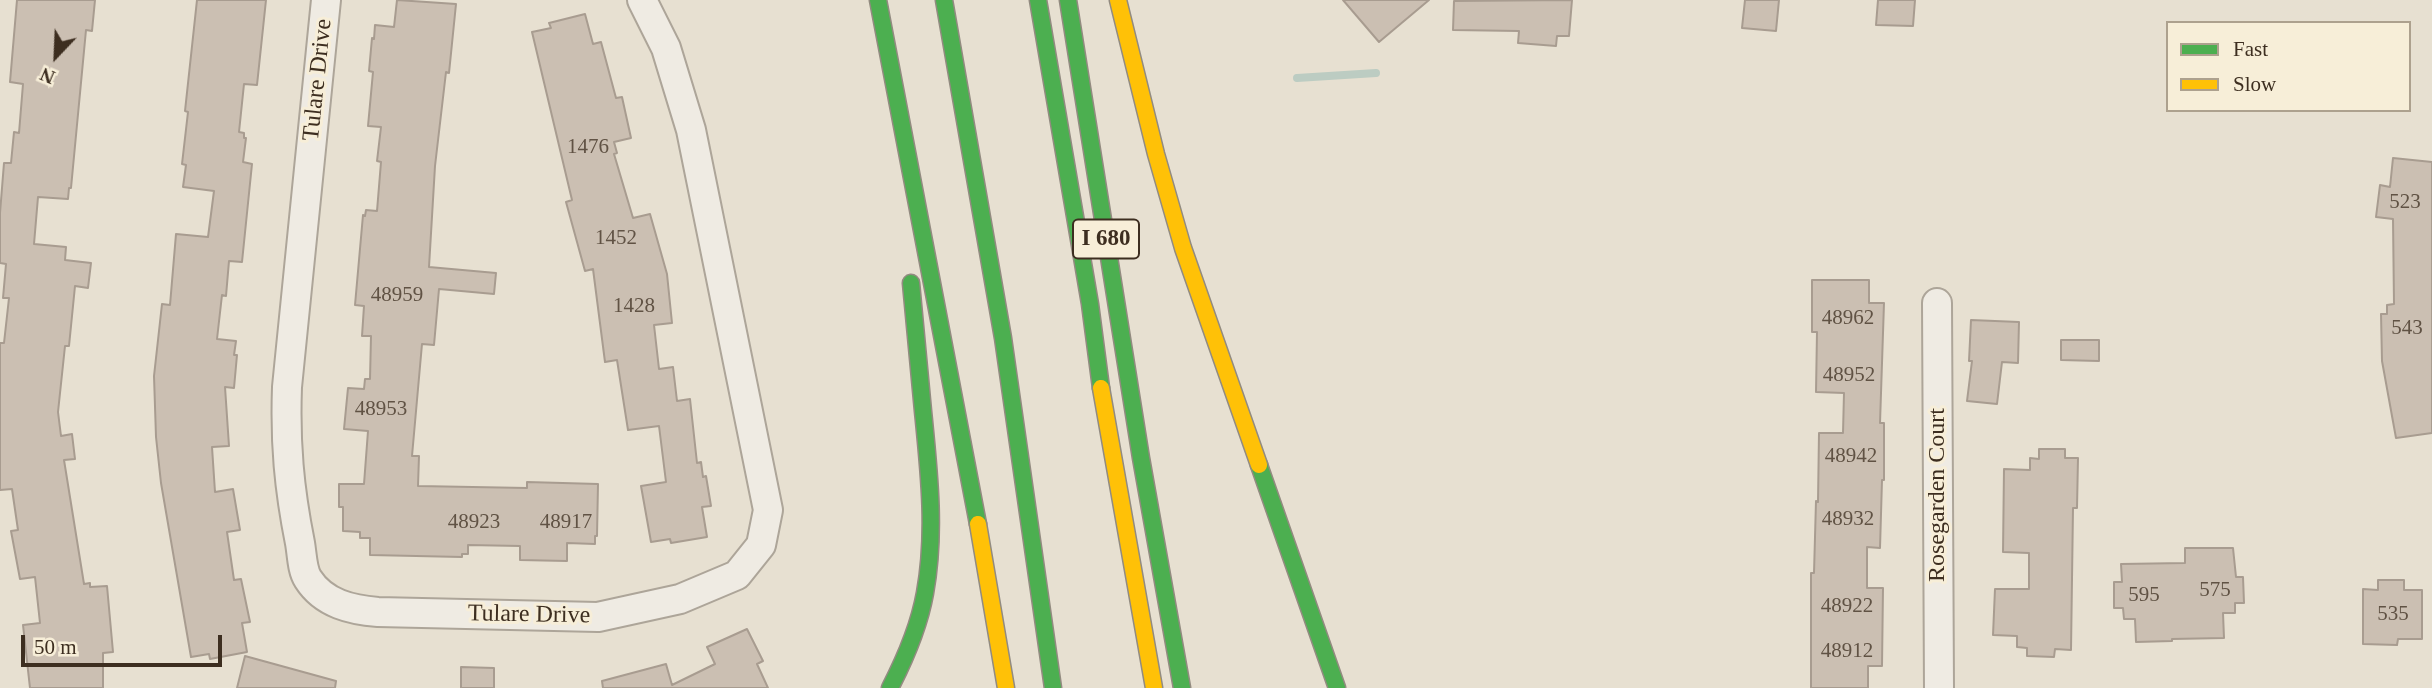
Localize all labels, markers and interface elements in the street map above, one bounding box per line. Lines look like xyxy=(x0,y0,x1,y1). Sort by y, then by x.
street label: Tulare Drive xyxy=(297,18,339,142)
north arrow xyxy=(21,21,91,91)
legend xyxy=(2166,21,2411,112)
text: Fast xyxy=(2233,37,2268,61)
text: N xyxy=(37,63,58,88)
text: Slow xyxy=(2233,72,2276,96)
house number: 1476 xyxy=(567,134,609,160)
house number: 523 xyxy=(2389,189,2421,215)
road number: I 680 xyxy=(1073,220,1139,258)
house number: 1452 xyxy=(595,225,637,251)
house number: 48959 xyxy=(371,282,423,308)
house number: 1428 xyxy=(613,293,655,319)
house number: 48962 xyxy=(1822,305,1874,331)
house number: 543 xyxy=(2391,315,2423,341)
house number: 48952 xyxy=(1823,362,1875,388)
house number: 48953 xyxy=(355,396,407,422)
street label: Rosegarden Court xyxy=(1924,408,1952,582)
house number: 48942 xyxy=(1825,443,1877,469)
house number: 48932 xyxy=(1822,506,1874,532)
house number: 48923 xyxy=(448,509,500,535)
house number: 48917 xyxy=(540,509,592,535)
house number: 575 xyxy=(2199,577,2231,603)
house number: 595 xyxy=(2128,582,2160,608)
house number: 48922 xyxy=(1821,593,1873,619)
street label: Tulare Drive xyxy=(468,600,590,630)
house number: 535 xyxy=(2377,601,2409,627)
scale bar xyxy=(24,622,226,666)
text: 50 m xyxy=(34,635,77,659)
house number: 48912 xyxy=(1821,638,1873,664)

